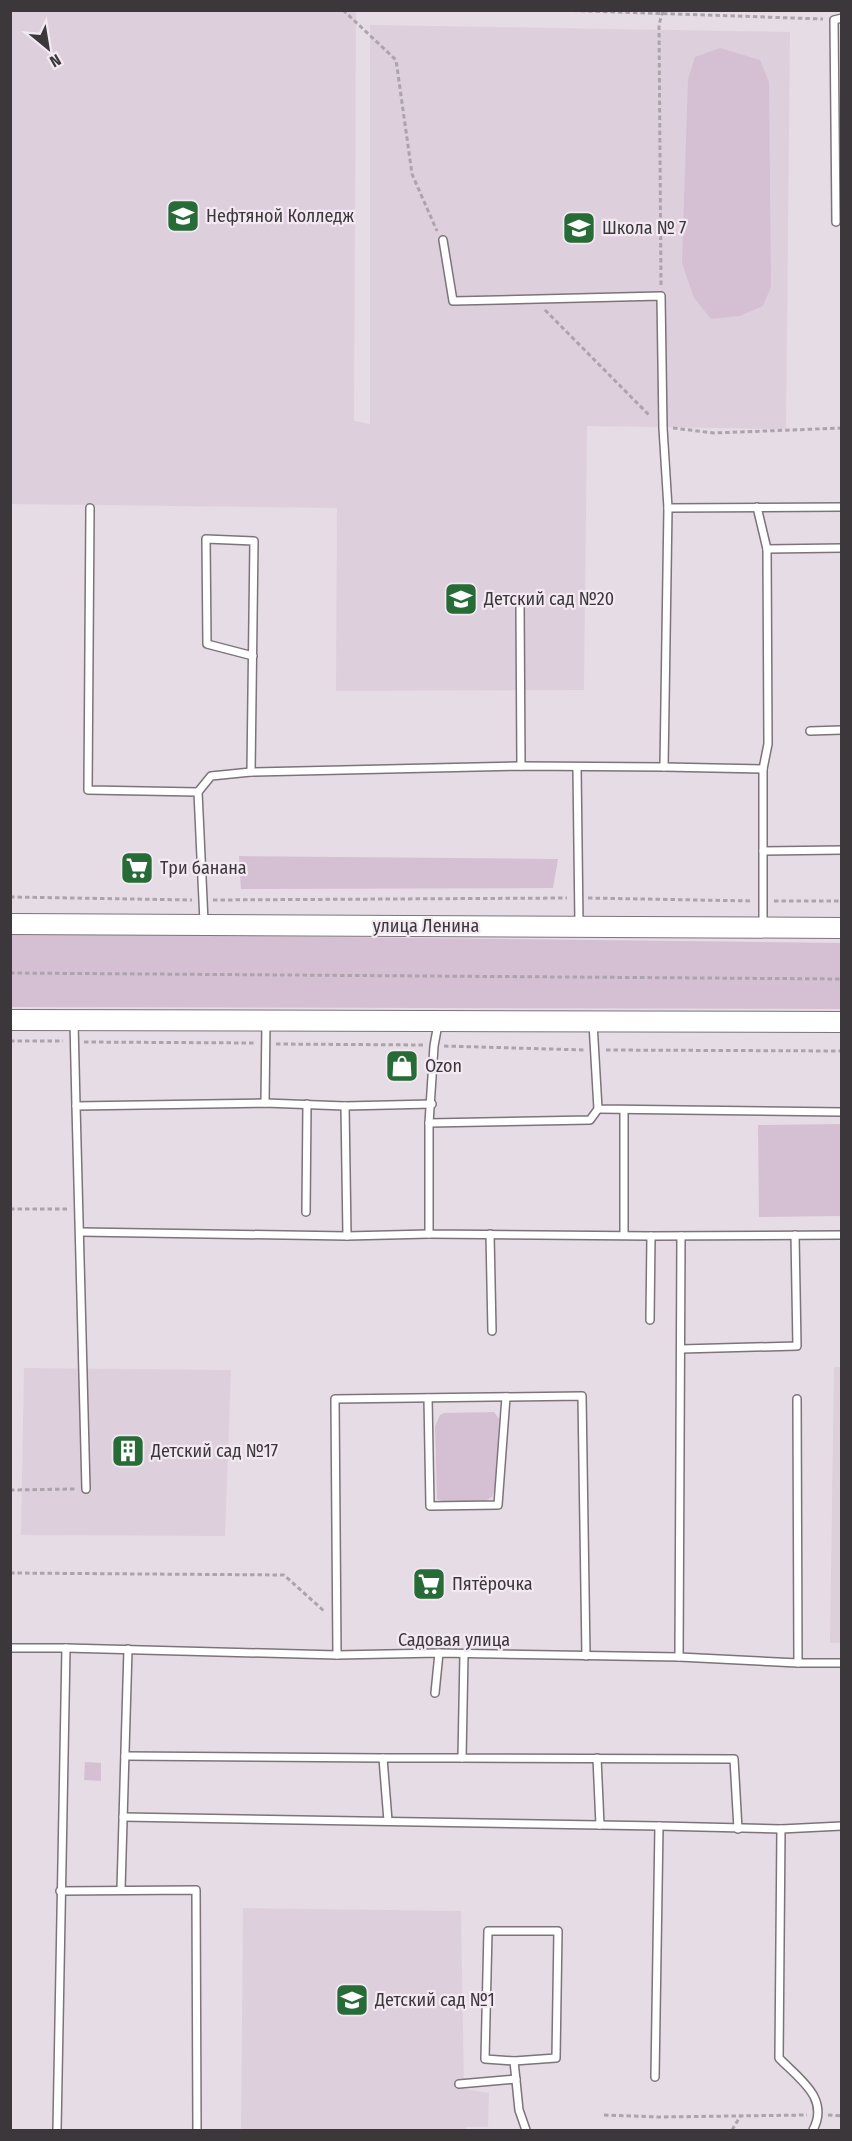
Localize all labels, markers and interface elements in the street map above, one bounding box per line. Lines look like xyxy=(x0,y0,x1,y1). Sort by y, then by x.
north arrow xyxy=(18,18,78,78)
text: N xyxy=(46,50,64,71)
school or university icon: Нефтяной Колледж xyxy=(165,198,201,234)
place label: Нефтяной Колледж xyxy=(206,205,354,227)
school or university icon: Школа № 7 xyxy=(561,210,597,246)
place label: Школа № 7 xyxy=(602,217,686,239)
school or university icon: Детский сад №20 xyxy=(443,581,479,617)
place label: Детский сад №20 xyxy=(483,588,614,610)
supermarket icon: Три банана xyxy=(119,850,155,886)
place label: Три банана xyxy=(160,857,247,879)
street label: улица Ленина xyxy=(373,915,479,937)
shop icon: Ozon xyxy=(384,1048,420,1084)
place label: Ozon xyxy=(425,1055,462,1077)
building icon: Детский сад №17 xyxy=(110,1433,146,1469)
place label: Детский сад №17 xyxy=(150,1440,278,1462)
supermarket icon: Пятёрочка xyxy=(411,1566,447,1602)
place label: Пятёрочка xyxy=(452,1573,533,1595)
street label: Садовая улица xyxy=(398,1629,510,1651)
school or university icon: Детский сад №1 xyxy=(334,1982,370,2018)
place label: Детский сад №1 xyxy=(374,1989,495,2011)

